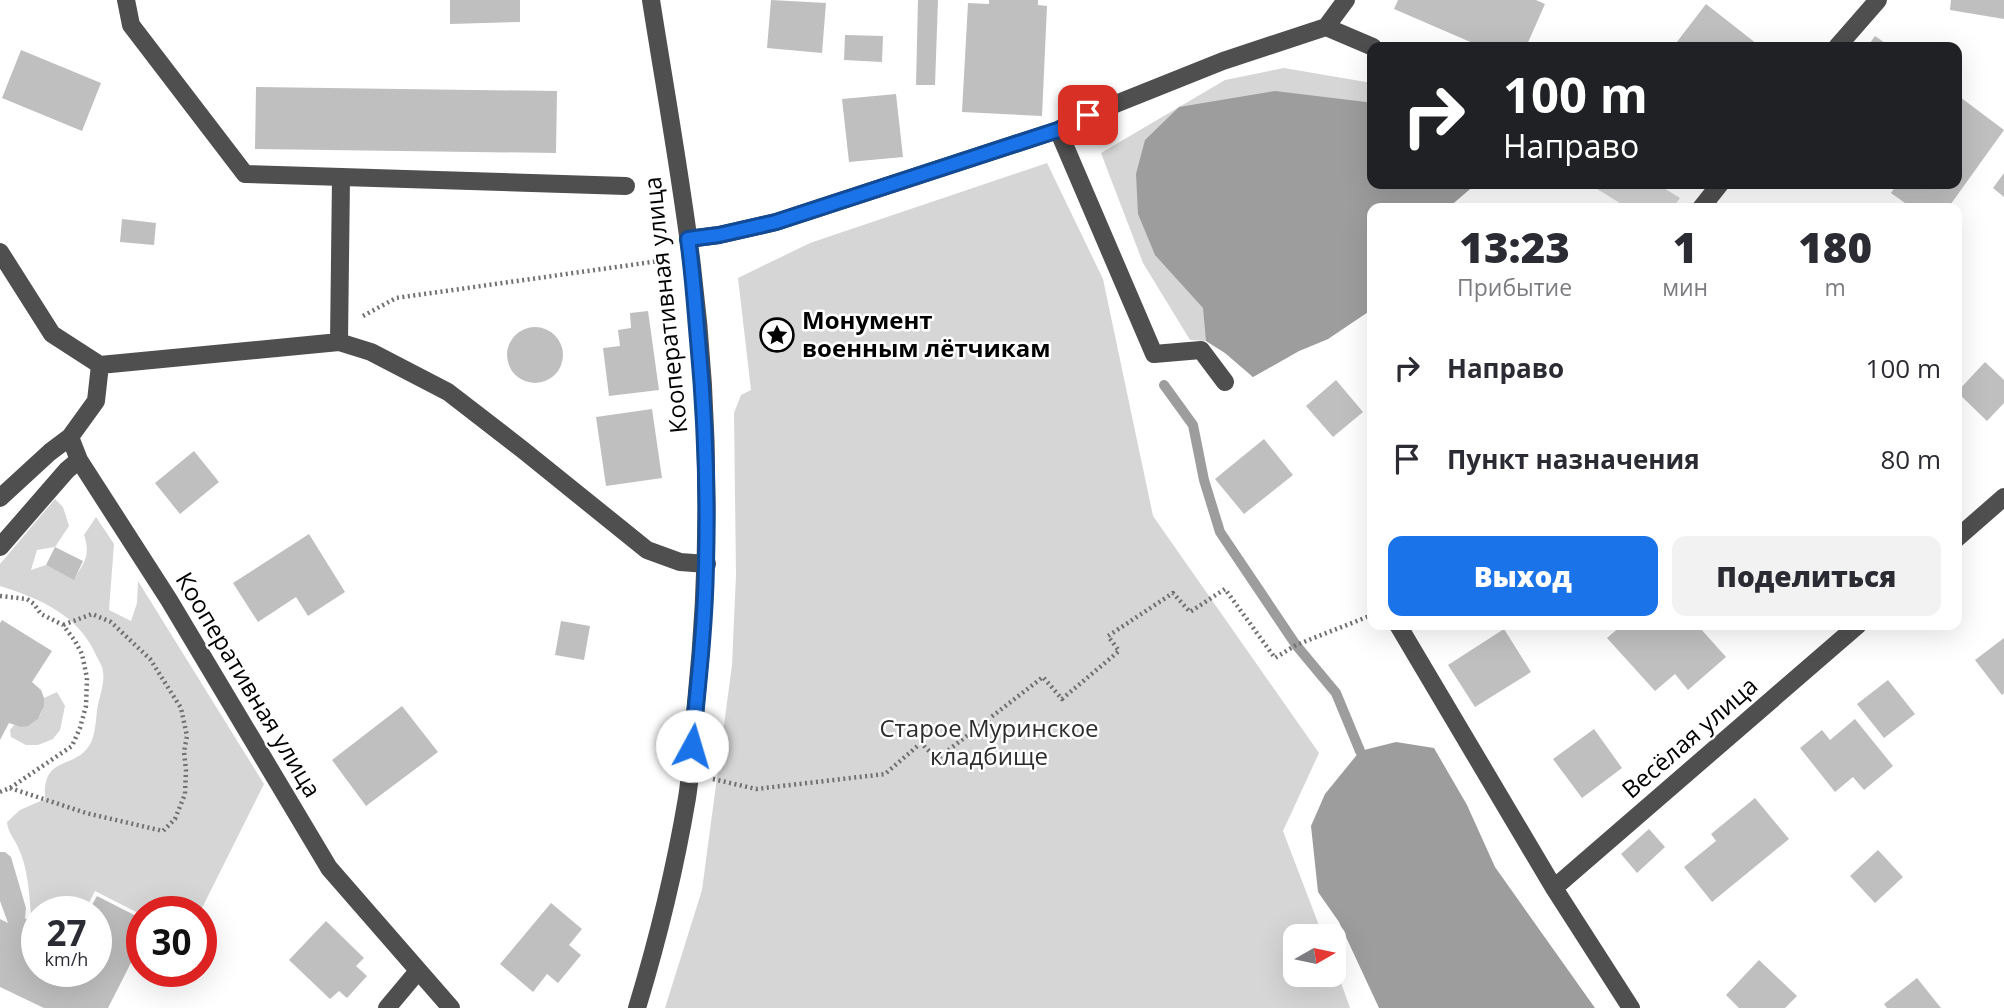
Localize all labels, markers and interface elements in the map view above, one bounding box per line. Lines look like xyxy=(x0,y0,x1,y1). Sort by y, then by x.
text: 100 m xyxy=(1503,61,1648,127)
icon: right xyxy=(1388,70,1479,161)
pin xyxy=(1058,85,1118,145)
icon: arrive xyxy=(1069,96,1107,134)
text: Направо xyxy=(1503,124,1639,167)
street label: Кооперативная улица xyxy=(635,175,694,435)
text: 13:23 xyxy=(1459,218,1570,275)
text: 1 xyxy=(1673,218,1697,275)
text: 180 xyxy=(1798,218,1872,275)
text: Прибытие xyxy=(1457,271,1572,303)
text: мин xyxy=(1662,271,1708,303)
text: m xyxy=(1824,271,1846,303)
place label: Монумент военным лётчикам xyxy=(802,303,1050,364)
place icon: Монумент военным лётчикам xyxy=(758,316,796,354)
icon: right xyxy=(1388,349,1426,387)
text: Направо xyxy=(1447,350,1564,386)
text: 100 m xyxy=(1866,350,1941,386)
icon: arrive xyxy=(1388,440,1426,478)
text: Пункт назначения xyxy=(1447,441,1700,477)
text: 80 m xyxy=(1880,441,1941,477)
button: Выход xyxy=(1388,536,1658,616)
button: Поделиться xyxy=(1672,536,1941,616)
street label: Кооперативная улица xyxy=(169,565,330,803)
street label: Весёлая улица xyxy=(1614,669,1764,805)
position arrow xyxy=(655,709,729,783)
park label: Старое Муринское кладбище xyxy=(879,711,1099,772)
speed limit sign: 30 xyxy=(126,896,217,987)
text: 27 xyxy=(46,909,87,956)
north arrow xyxy=(1283,924,1346,987)
map controls xyxy=(1283,924,1346,987)
text: km/h xyxy=(45,947,88,971)

